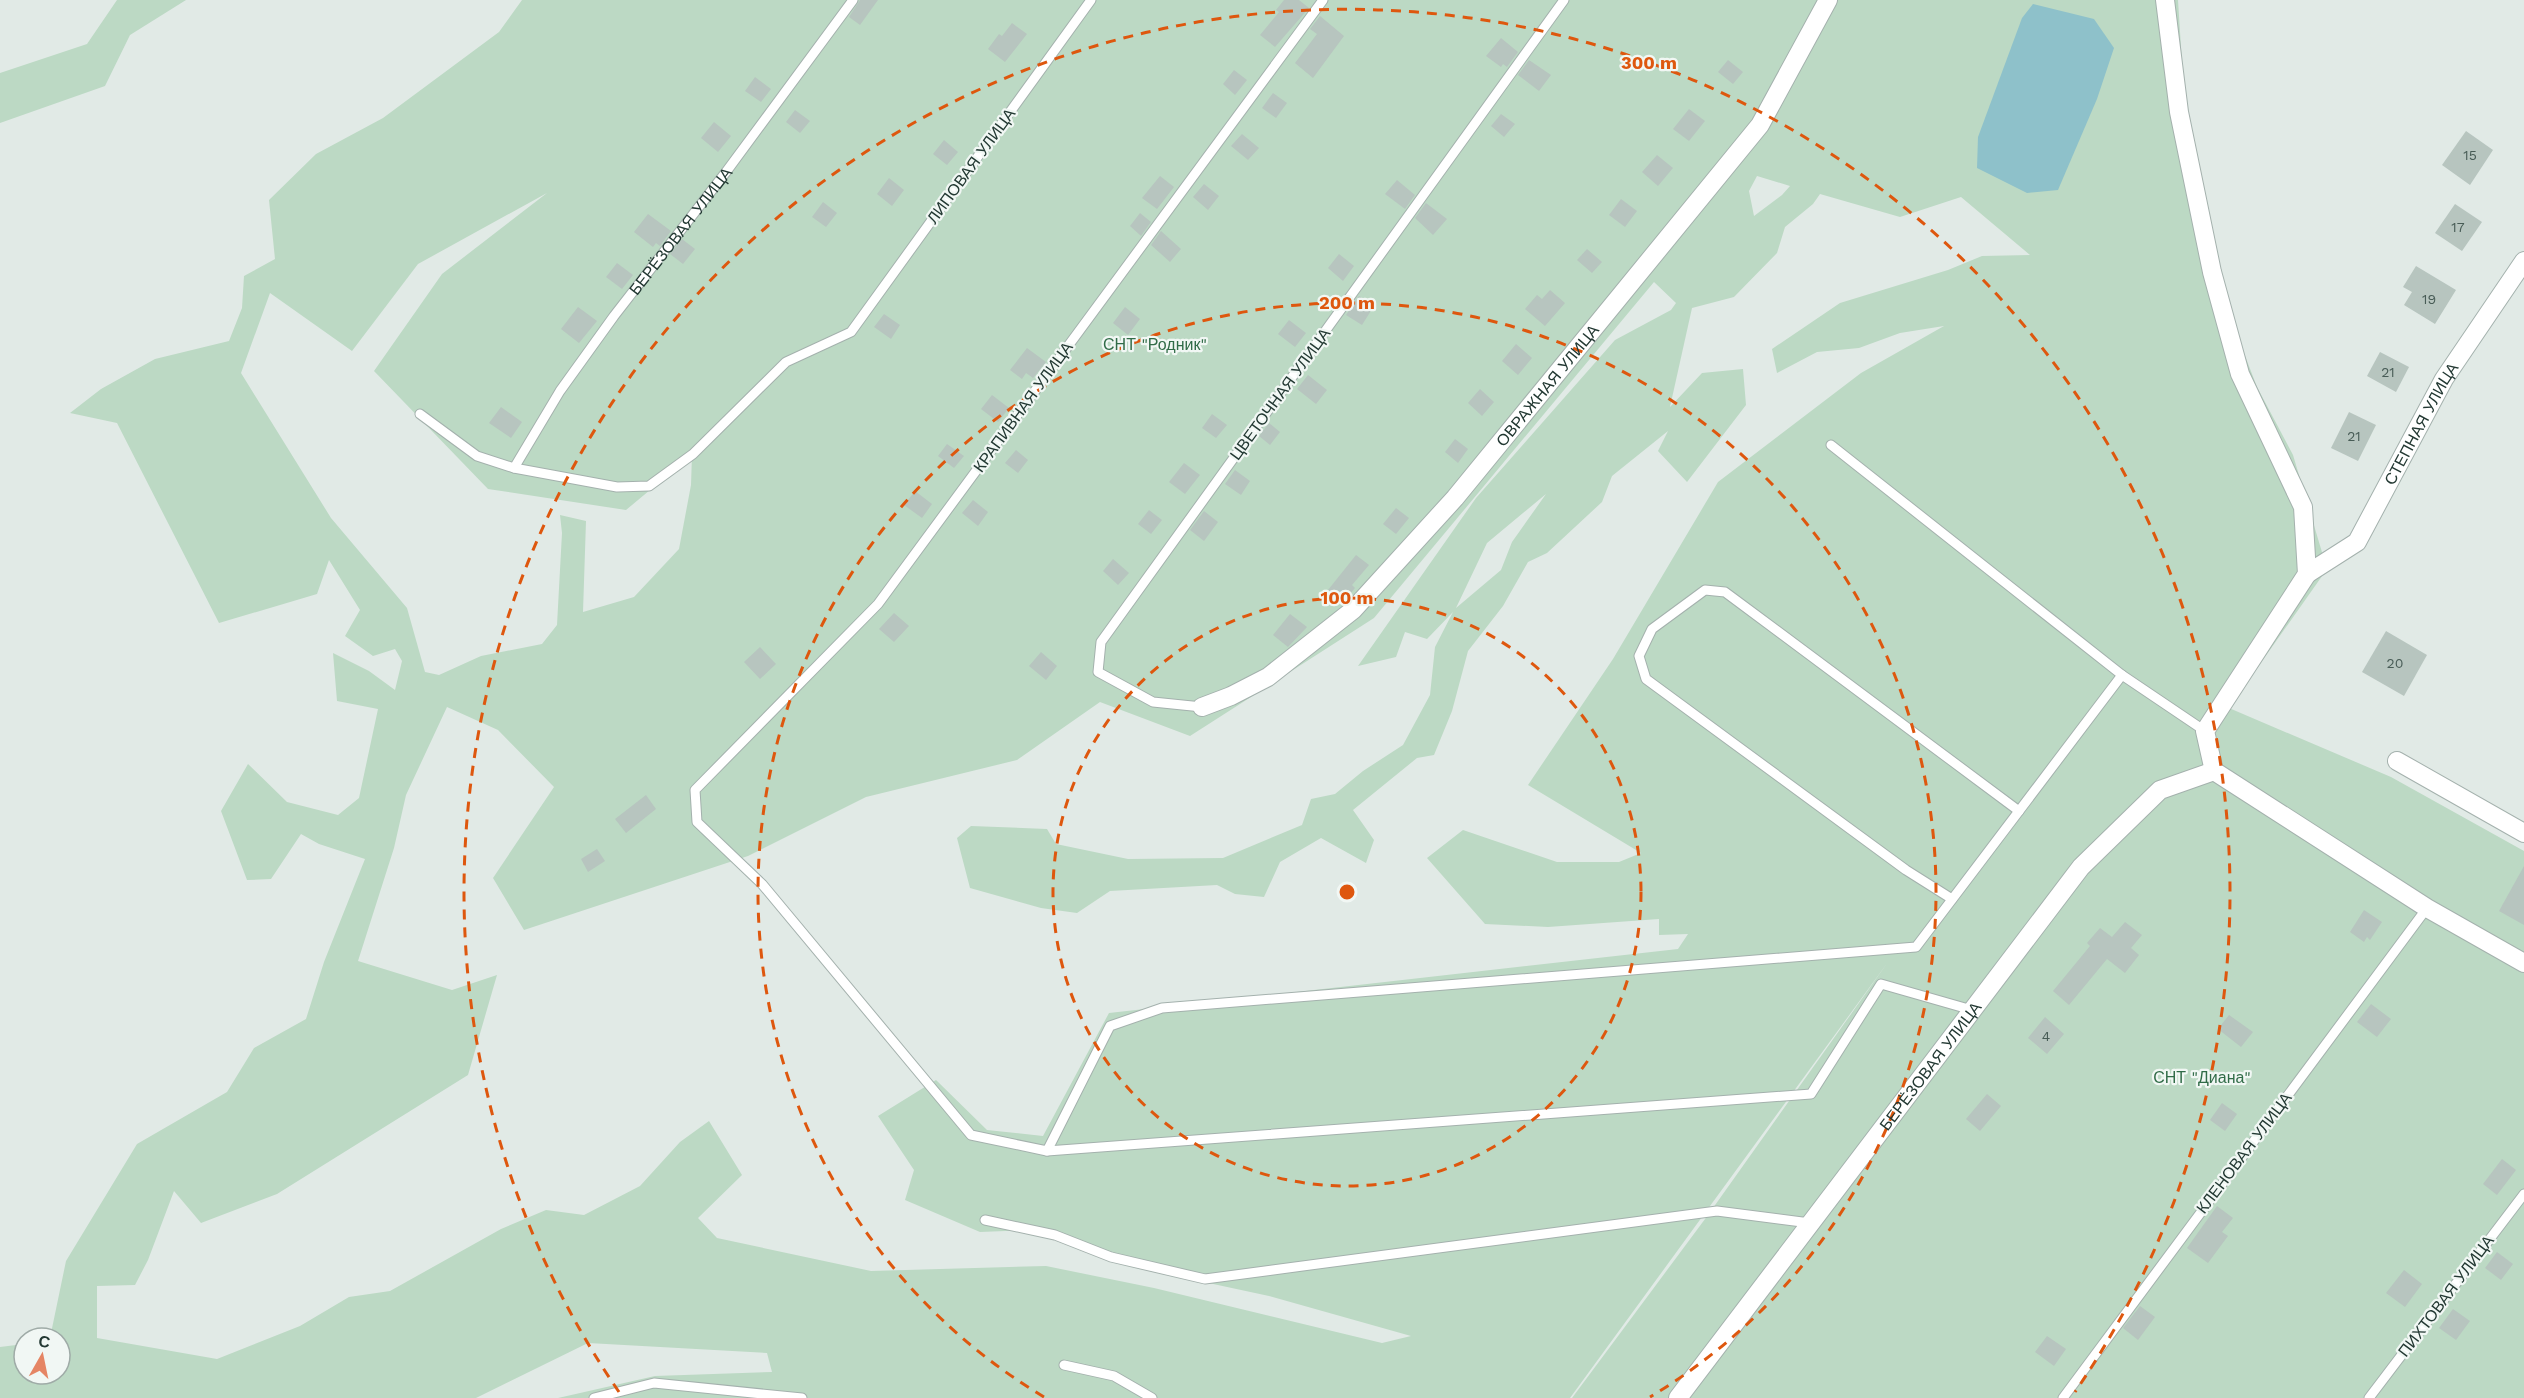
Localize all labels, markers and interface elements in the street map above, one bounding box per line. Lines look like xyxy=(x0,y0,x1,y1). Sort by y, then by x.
text: 300 m xyxy=(1621,52,1677,73)
street label: ЛИПОВАЯ УЛИЦА xyxy=(923,104,1019,227)
house number: 15 xyxy=(2463,147,2477,163)
street label: БЕРЁЗОВАЯ УЛИЦА xyxy=(625,163,736,298)
house number: 17 xyxy=(2451,219,2465,235)
house number: 19 xyxy=(2422,291,2436,307)
text: 200 m xyxy=(1319,292,1375,313)
street label: ОВРАЖНАЯ УЛИЦА xyxy=(1492,320,1603,450)
street label: ЦВЕТОЧНАЯ УЛИЦА xyxy=(1226,324,1334,464)
park label: СНТ "Родник" xyxy=(1103,335,1207,354)
street label: КРАПИВНАЯ УЛИЦА xyxy=(969,338,1077,476)
street label: СТЕПНАЯ УЛИЦА xyxy=(2380,358,2462,488)
house number: 21 xyxy=(2381,364,2395,380)
house number: 21 xyxy=(2347,428,2361,444)
text: 100 m xyxy=(1320,587,1374,608)
house number: 20 xyxy=(2387,655,2403,671)
centre of rings xyxy=(1337,882,1357,902)
street label: БЕРЁЗОВАЯ УЛИЦА xyxy=(1875,998,1985,1134)
house number: 4 xyxy=(2042,1028,2050,1044)
park label: СНТ "Диана" xyxy=(2153,1068,2251,1087)
street label: КЛЕНОВАЯ УЛИЦА xyxy=(2192,1089,2296,1217)
street label: ПИХТОВАЯ УЛИЦА xyxy=(2394,1231,2498,1360)
north arrow xyxy=(12,1326,72,1386)
text: С xyxy=(37,1331,52,1352)

